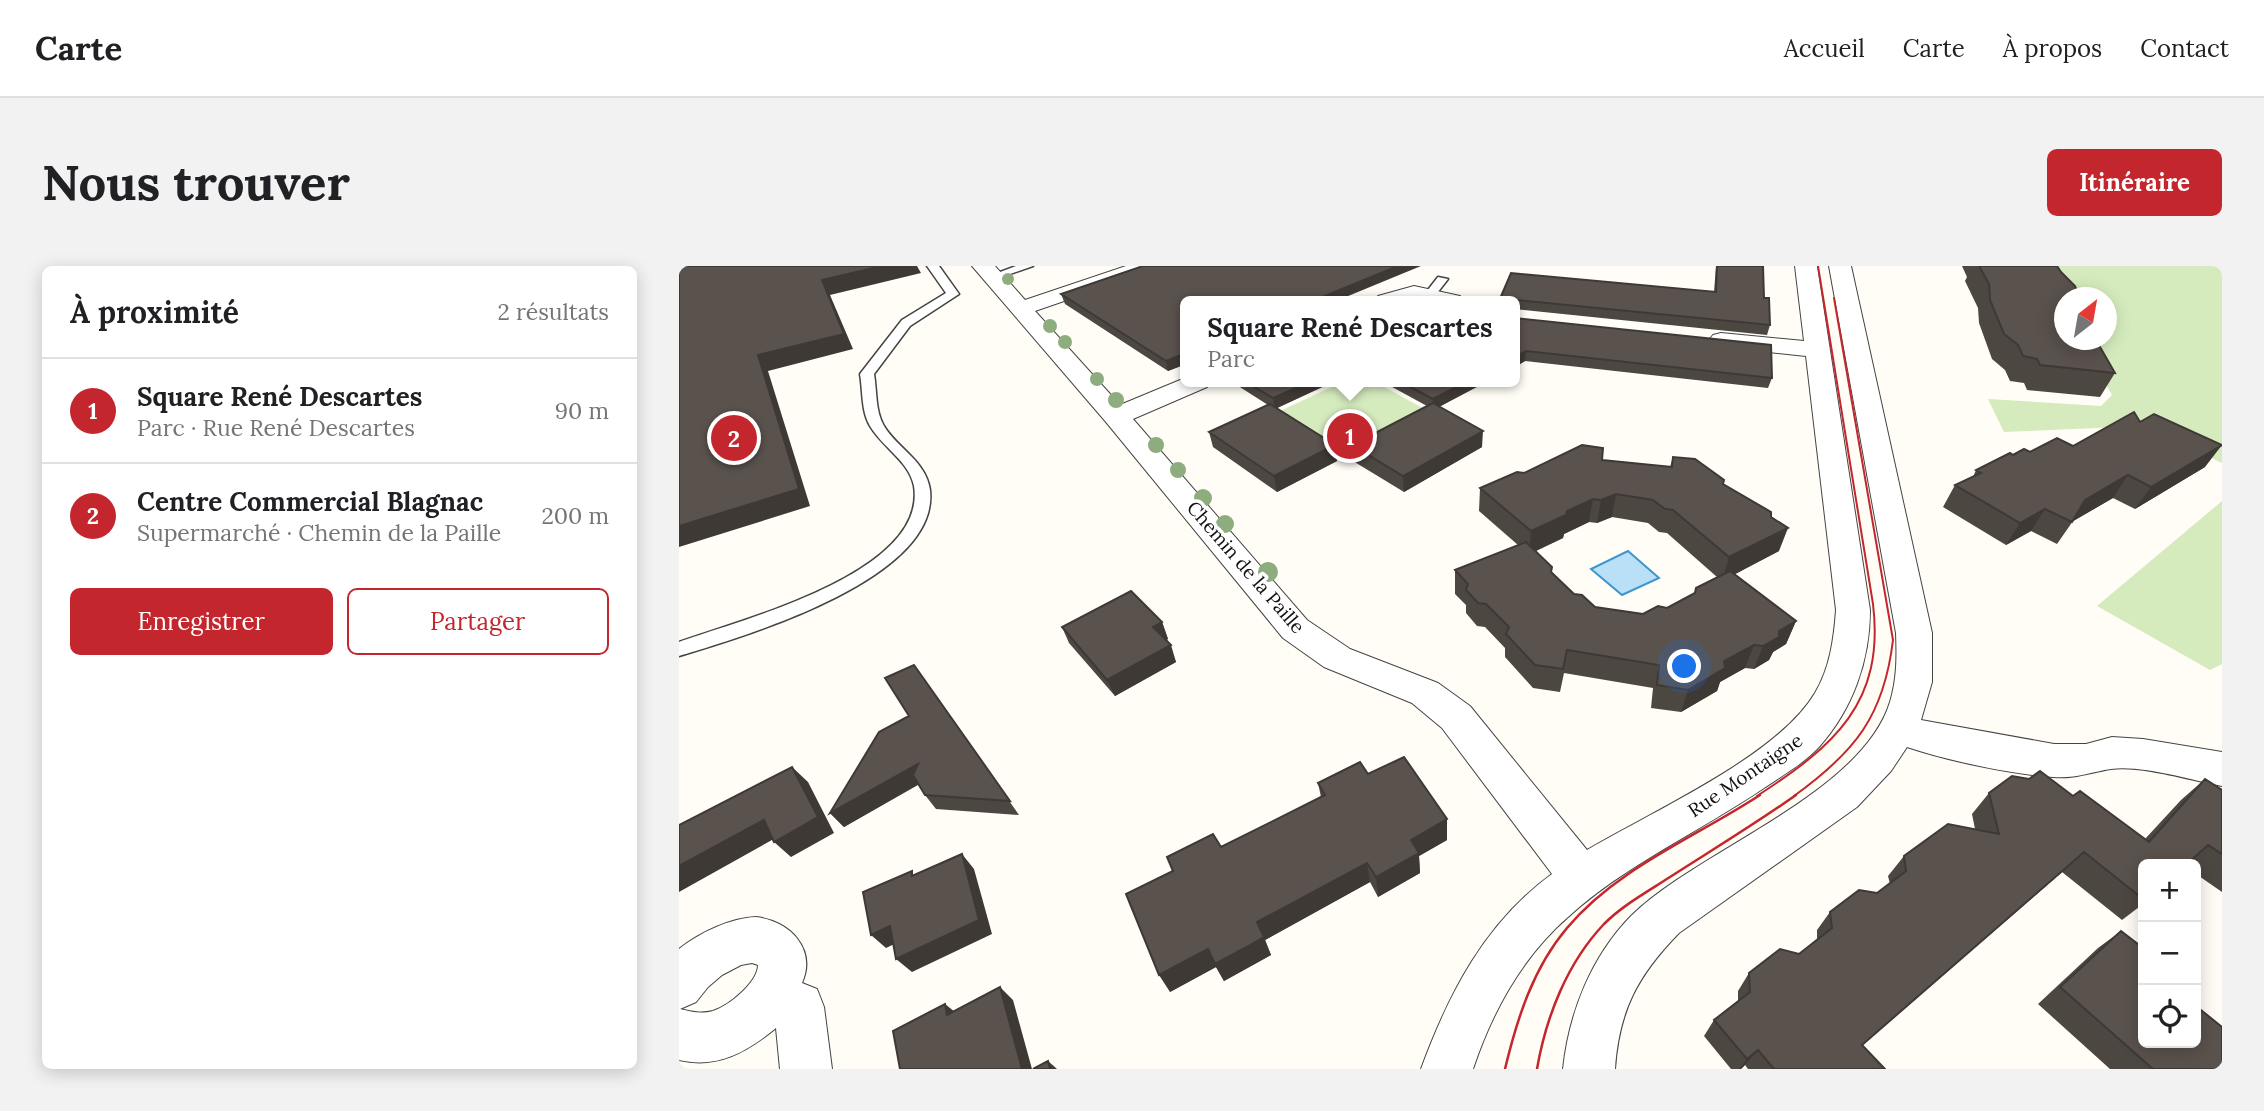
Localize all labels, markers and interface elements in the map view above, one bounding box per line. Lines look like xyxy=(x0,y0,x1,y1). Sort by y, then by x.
text: Carte xyxy=(35,27,122,69)
text: Accueil xyxy=(1784,33,1865,64)
text: Carte xyxy=(1903,33,1965,64)
text: À propos xyxy=(2003,33,2102,64)
text: Contact xyxy=(2140,33,2229,64)
button: Itinéraire xyxy=(2047,149,2222,216)
text: Nous trouver xyxy=(42,151,350,213)
north arrow xyxy=(2054,287,2117,350)
text: À proximité xyxy=(70,293,239,331)
popup xyxy=(1180,296,1520,387)
text: 2 résultats xyxy=(498,297,609,326)
text: Square René Descartes xyxy=(1207,311,1493,344)
text: Parc xyxy=(1207,344,1255,373)
text: Square René Descartes xyxy=(137,380,422,413)
text: 1 xyxy=(88,396,98,425)
text: 90 m xyxy=(555,396,609,425)
pin: 1 xyxy=(1327,410,1373,462)
pin: 2 xyxy=(711,412,757,464)
text: Parc · Rue René Descartes xyxy=(137,413,415,442)
text: Centre Commercial Blagnac xyxy=(137,485,483,518)
street label: Chemin de la Paille xyxy=(1182,496,1310,638)
text: 2 xyxy=(87,501,99,530)
text: 200 m xyxy=(541,501,609,530)
text: Supermarché · Chemin de la Paille xyxy=(137,518,501,547)
button: Enregistrer xyxy=(70,588,333,655)
button: Partager xyxy=(347,588,609,655)
your location xyxy=(1667,649,1701,683)
street label: Rue Montaigne xyxy=(1683,728,1807,822)
map controls xyxy=(2138,859,2201,1048)
button: + xyxy=(2138,859,2201,922)
button: − xyxy=(2138,922,2201,985)
button: locate xyxy=(2138,985,2201,1048)

